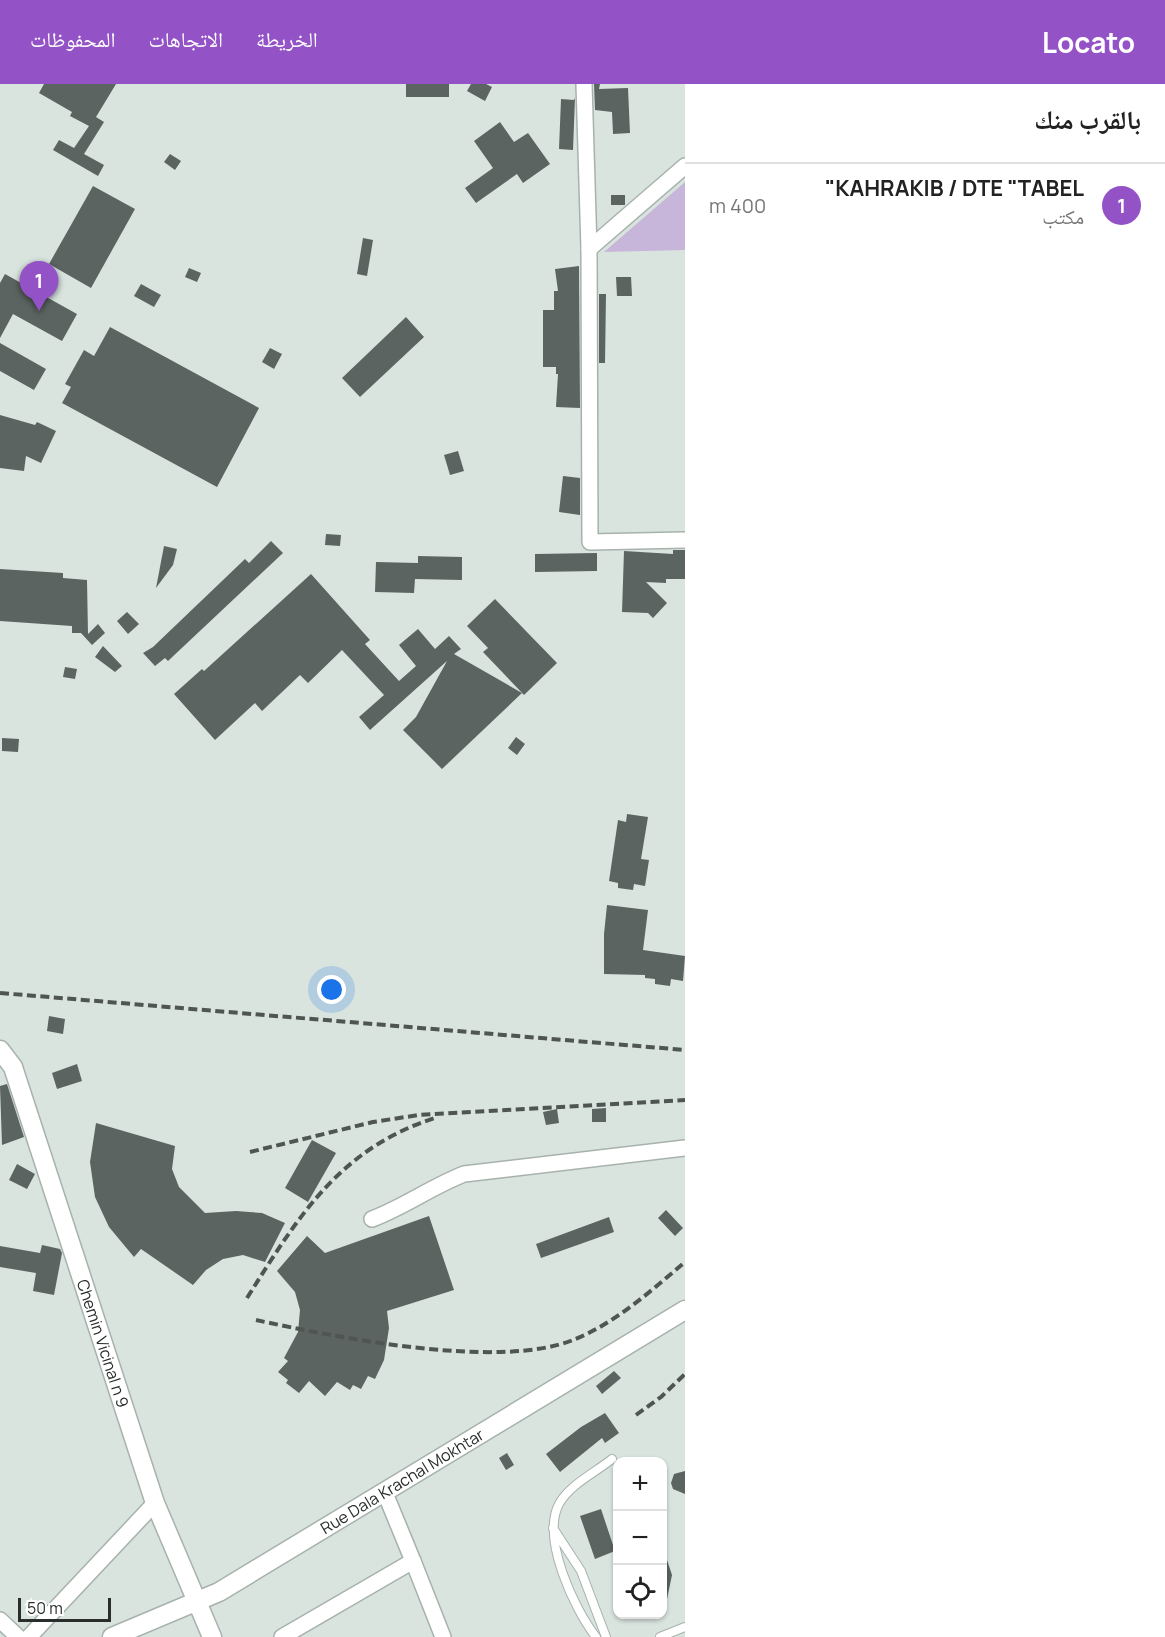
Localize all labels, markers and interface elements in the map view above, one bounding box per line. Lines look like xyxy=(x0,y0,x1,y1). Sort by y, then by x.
text: Locato xyxy=(1042,23,1135,61)
text: المحفوظات xyxy=(30,25,115,53)
text: الاتجاهات xyxy=(148,25,223,53)
text: الخريطة xyxy=(256,25,318,53)
text: بالقرب منك xyxy=(1034,101,1141,137)
text: KAHRAKIB / DTE "TABEL" xyxy=(825,173,1084,203)
text: 400 m xyxy=(709,192,766,219)
text: 1 xyxy=(1117,192,1126,219)
text: مكتب xyxy=(1042,203,1084,230)
pin: 1 xyxy=(20,262,58,311)
your location xyxy=(317,975,346,1004)
street label: Chemin Vicinal n 9 xyxy=(72,1276,134,1410)
street label: Rue Dala Krachal Mokhtar xyxy=(316,1423,488,1539)
map controls xyxy=(613,1457,667,1619)
button: + xyxy=(613,1457,667,1511)
button: − xyxy=(613,1511,667,1565)
button: locate xyxy=(613,1565,667,1619)
scale bar xyxy=(18,1595,111,1622)
text: 50 m xyxy=(27,1597,63,1619)

